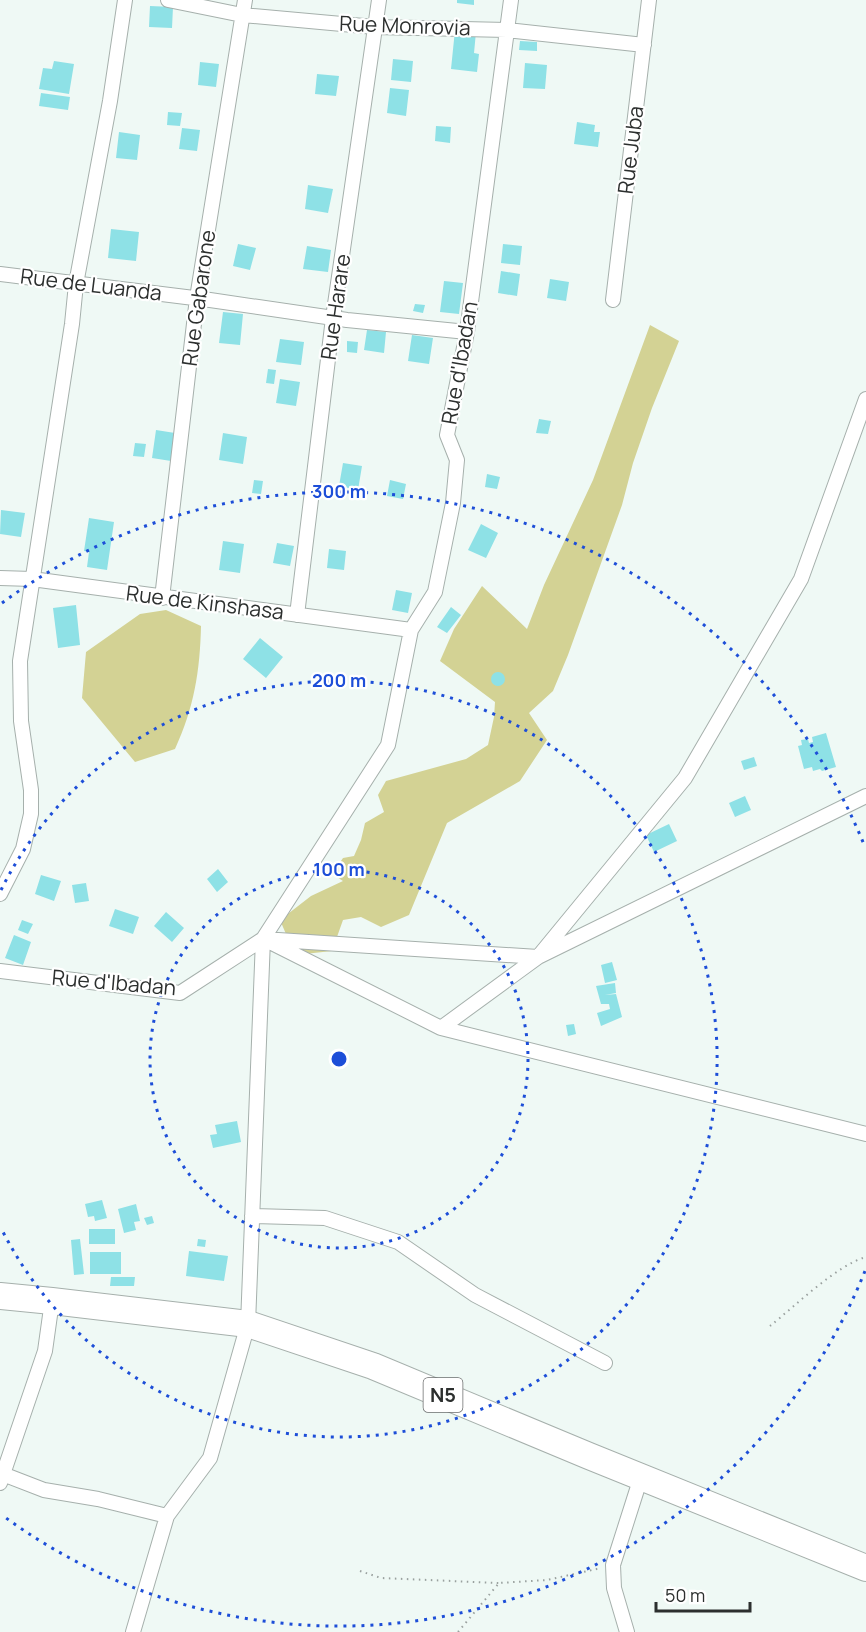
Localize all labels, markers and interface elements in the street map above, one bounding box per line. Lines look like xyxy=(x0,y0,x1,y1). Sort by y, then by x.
street label: Rue Monrovia xyxy=(339,9,471,41)
street label: Rue Juba xyxy=(611,104,649,196)
street label: Rue Gabarone xyxy=(175,228,221,368)
street label: Rue Harare xyxy=(314,252,356,362)
street label: Rue de Luanda xyxy=(19,261,164,307)
street label: Rue d'Ibadan xyxy=(434,299,484,427)
text: 300 m xyxy=(312,479,366,503)
street label: Rue de Kinshasa xyxy=(125,578,286,626)
text: 200 m xyxy=(312,668,366,692)
text: 100 m xyxy=(313,857,365,881)
street label: Rue d'Ibadan xyxy=(51,963,177,1001)
centre of rings xyxy=(329,1049,349,1069)
road number: N5 xyxy=(424,1378,462,1412)
scale bar xyxy=(656,1575,750,1613)
text: 50 m xyxy=(665,1583,705,1607)

